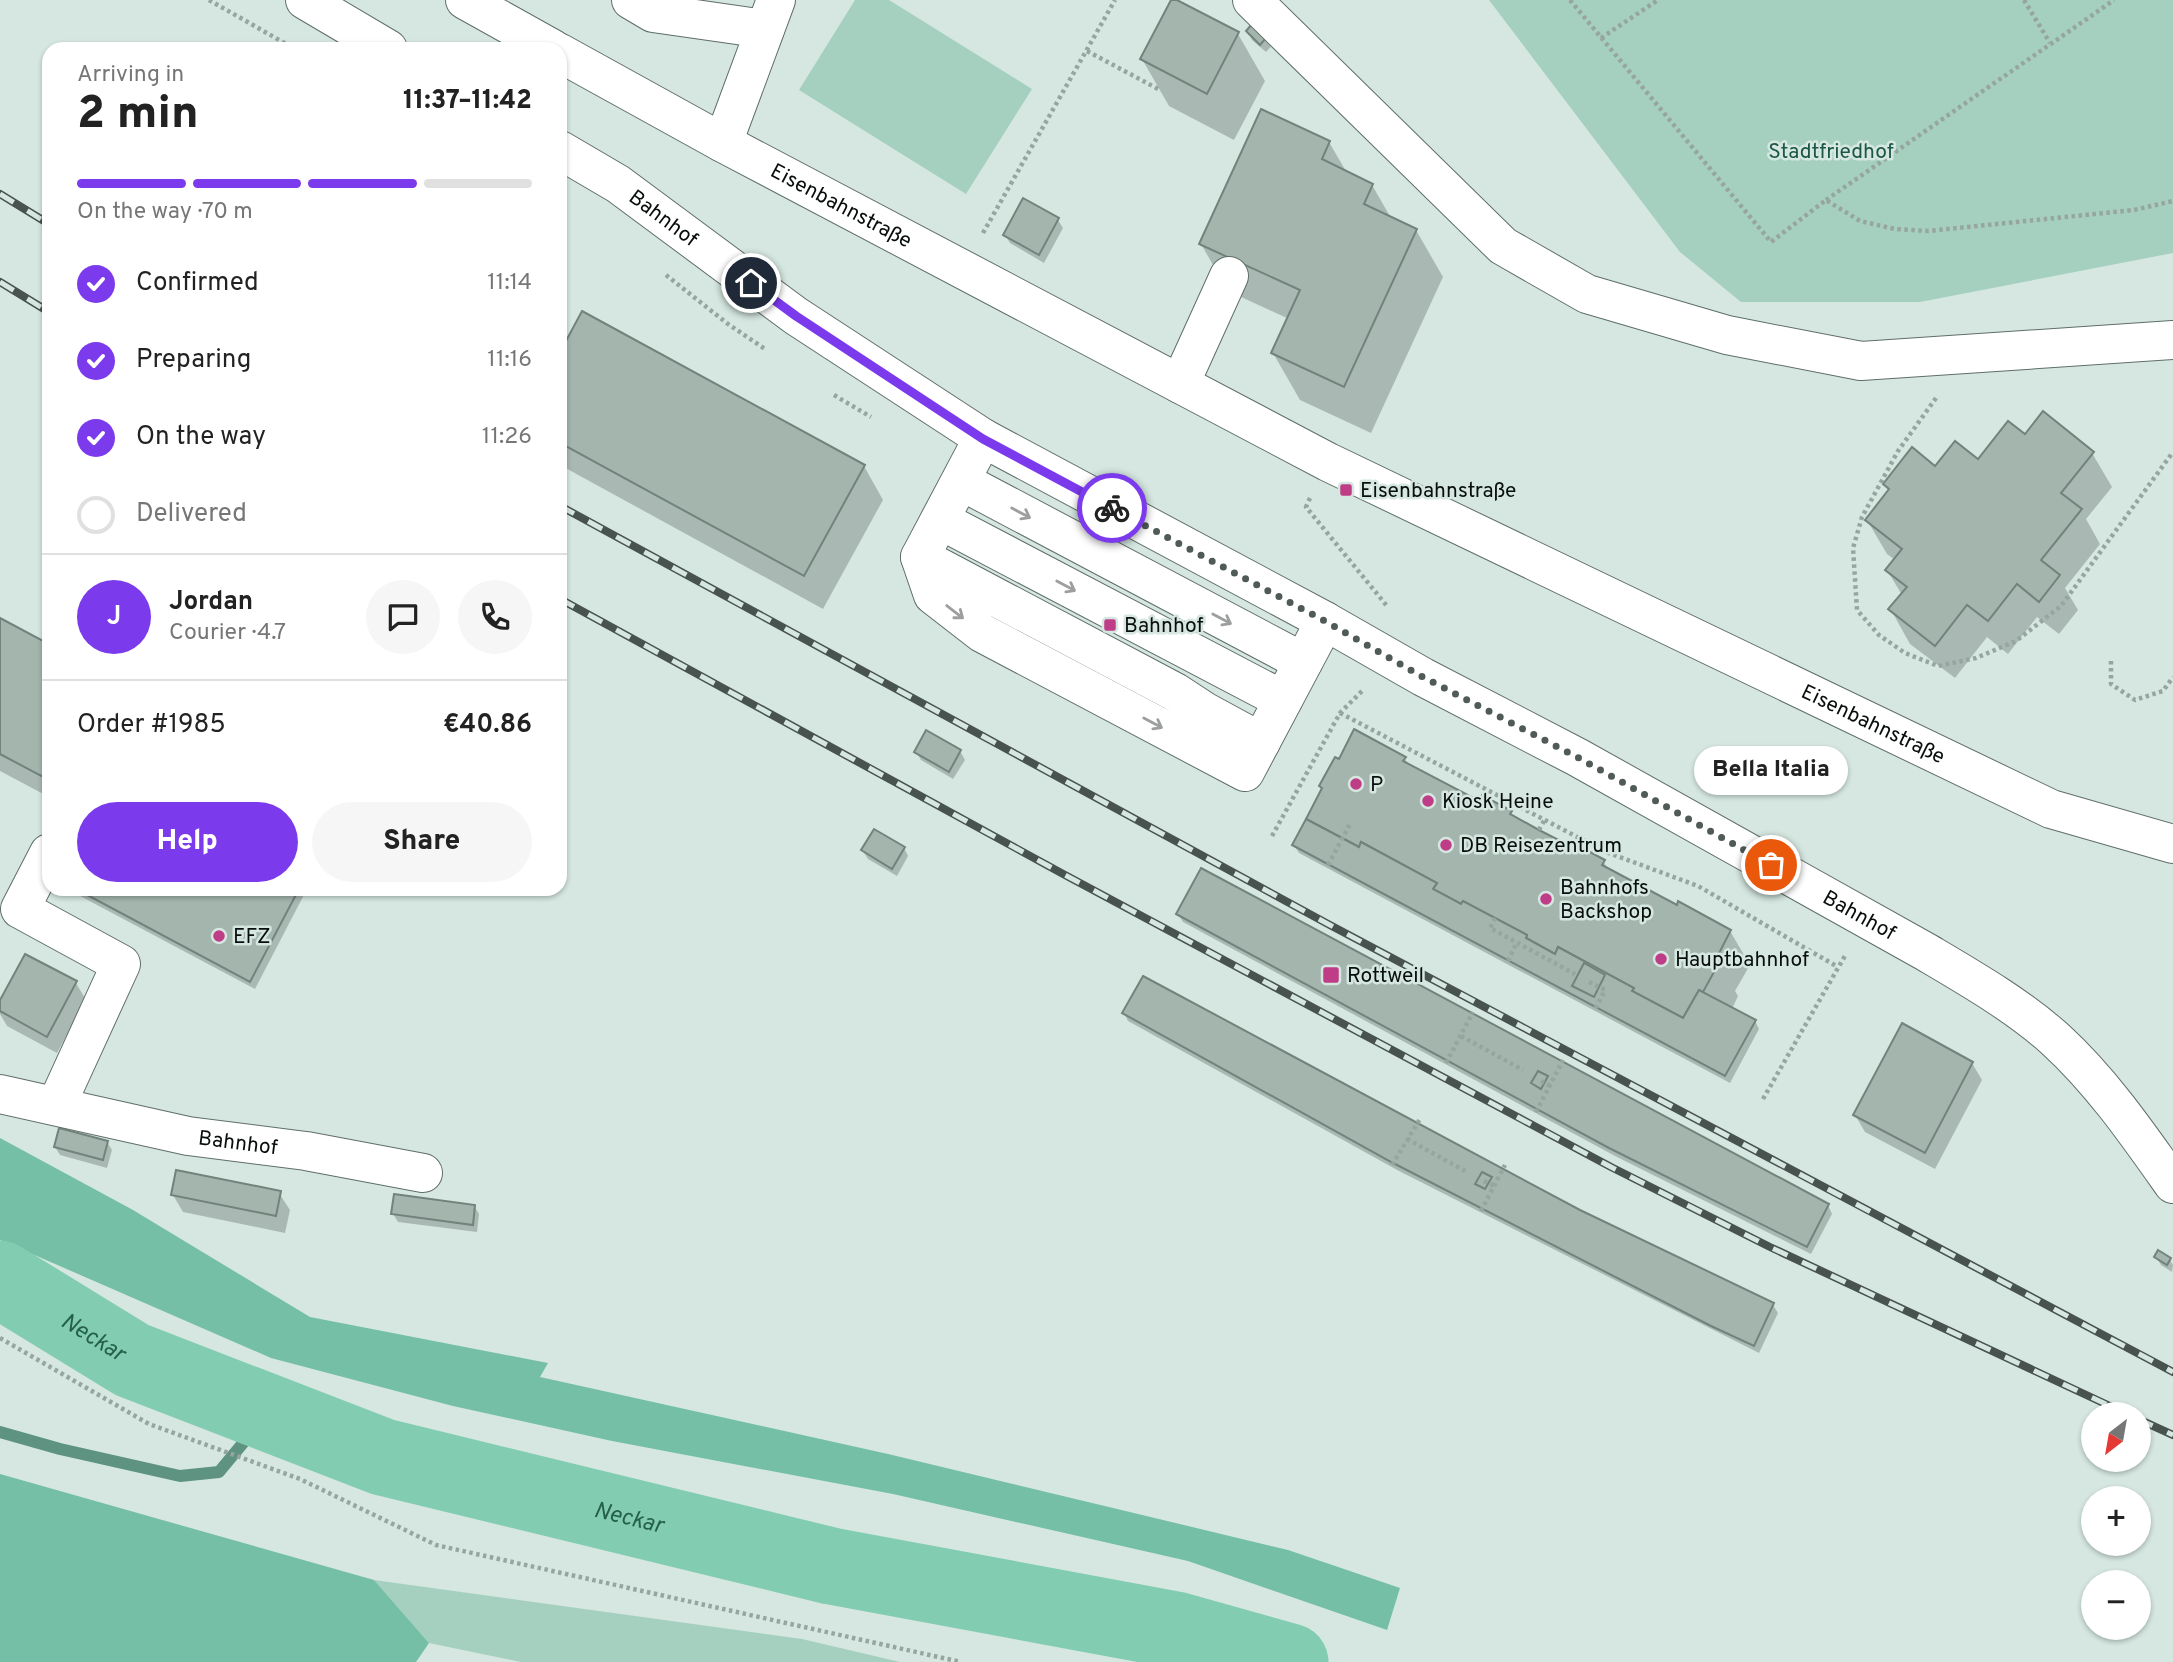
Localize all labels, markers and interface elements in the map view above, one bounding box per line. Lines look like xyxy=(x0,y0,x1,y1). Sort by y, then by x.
text: Arriving in xyxy=(77,61,184,90)
text: 11:37–11:42 xyxy=(403,85,532,118)
text: 2 min xyxy=(77,86,199,145)
park label: Stadtfriedhof xyxy=(1768,139,1894,166)
street label: Eisenbahnstraße xyxy=(765,158,916,255)
street label: Bahnhof xyxy=(623,184,703,254)
text: On the way · 70 m xyxy=(77,198,253,227)
pin xyxy=(721,253,781,313)
icon: home xyxy=(732,264,770,302)
icon: check xyxy=(77,265,115,303)
text: Confirmed xyxy=(136,267,259,300)
text: 11:14 xyxy=(487,269,532,298)
icon: check xyxy=(77,342,115,380)
text: Preparing xyxy=(136,344,251,377)
text: 11:16 xyxy=(487,346,532,375)
icon: check xyxy=(77,419,115,457)
text: On the way xyxy=(136,421,266,454)
text: 11:26 xyxy=(482,423,532,452)
courier xyxy=(1077,473,1147,543)
place label: Eisenbahnstraße xyxy=(1360,478,1516,505)
marker: Eisenbahnstraße xyxy=(1338,482,1354,498)
icon: bike xyxy=(1093,489,1131,527)
text: Delivered xyxy=(136,498,247,531)
one-way arrow xyxy=(1010,507,1031,520)
one-way arrow xyxy=(1055,579,1076,593)
button: chat xyxy=(366,580,440,654)
button: phone xyxy=(458,580,532,654)
text: Jordan xyxy=(169,586,253,619)
text: J xyxy=(107,601,121,634)
one-way arrow xyxy=(946,605,964,620)
place label: Bahnhof xyxy=(1124,613,1204,640)
one-way arrow xyxy=(1211,613,1232,626)
marker: Bahnhof xyxy=(1102,617,1118,633)
text: Courier · 4.7 xyxy=(169,619,286,648)
street label: Eisenbahnstraße xyxy=(1796,679,1949,771)
text: Order #1985 xyxy=(77,709,226,742)
text: €40.86 xyxy=(443,709,532,742)
one-way arrow xyxy=(1143,717,1163,731)
callout: Bella Italia xyxy=(1694,746,1848,795)
text: Bella Italia xyxy=(1712,756,1830,785)
place label: P xyxy=(1370,772,1383,799)
marker: P xyxy=(1348,776,1364,792)
place label: Kiosk Heine xyxy=(1442,789,1553,816)
marker: Kiosk Heine xyxy=(1420,793,1436,809)
button: Help xyxy=(77,802,298,882)
button: Share xyxy=(312,802,532,882)
place label: DB Reisezentrum xyxy=(1460,833,1622,860)
pin xyxy=(1741,835,1801,895)
marker: DB Reisezentrum xyxy=(1438,837,1454,853)
icon: bag xyxy=(1752,846,1790,884)
place label: Bahnhofs Backshop xyxy=(1560,875,1652,926)
street label: Bahnhof xyxy=(1817,885,1900,947)
marker: Bahnhofs Backshop xyxy=(1538,891,1554,907)
place label: EFZ xyxy=(233,924,271,951)
marker: EFZ xyxy=(211,928,227,944)
place label: Hauptbahnhof xyxy=(1675,947,1809,974)
marker: Hauptbahnhof xyxy=(1653,951,1669,967)
place label: Rottweil xyxy=(1347,963,1424,990)
marker: Rottweil xyxy=(1321,965,1341,985)
street label: Bahnhof xyxy=(197,1125,279,1162)
water label: Neckar xyxy=(55,1308,132,1371)
north arrow xyxy=(2081,1402,2151,1472)
map controls xyxy=(2081,1402,2151,1640)
button: + xyxy=(2081,1486,2151,1556)
water label: Neckar xyxy=(591,1497,668,1542)
button: − xyxy=(2081,1570,2151,1640)

